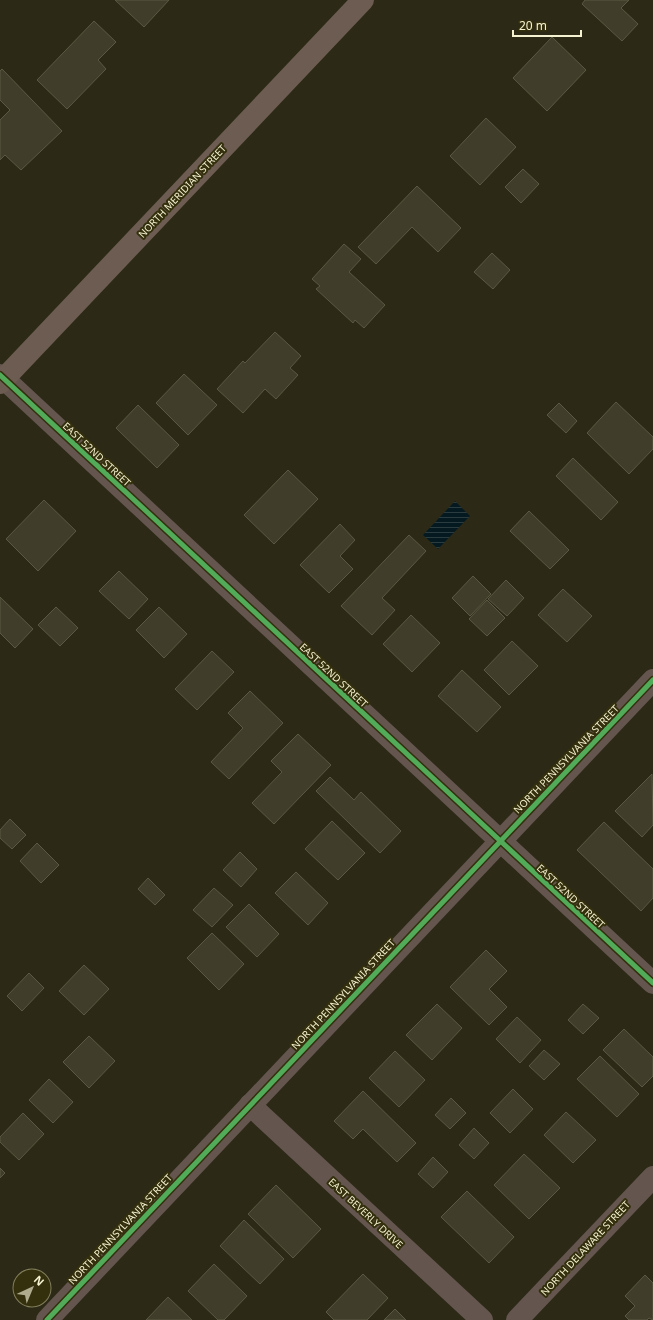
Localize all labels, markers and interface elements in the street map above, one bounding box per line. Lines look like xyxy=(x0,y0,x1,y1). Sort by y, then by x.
scale bar xyxy=(513,12,581,38)
text: 20 m xyxy=(519,17,547,34)
street label: NORTH MERIDIAN STREET xyxy=(135,141,229,241)
street label: EAST 52ND STREET xyxy=(60,419,134,490)
street label: EAST 52ND STREET xyxy=(297,640,371,711)
street label: NORTH PENNSYLVANIA STREET xyxy=(510,701,622,816)
street label: EAST 52ND STREET xyxy=(534,861,608,932)
street label: NORTH PENNSYLVANIA STREET xyxy=(288,935,398,1052)
street label: NORTH PENNSYLVANIA STREET xyxy=(65,1170,175,1287)
street label: EAST BEVERLY DRIVE xyxy=(326,1175,406,1251)
street label: NORTH DELAWARE STREET xyxy=(537,1197,633,1298)
north arrow xyxy=(12,1268,52,1308)
text: N xyxy=(31,1272,48,1289)

